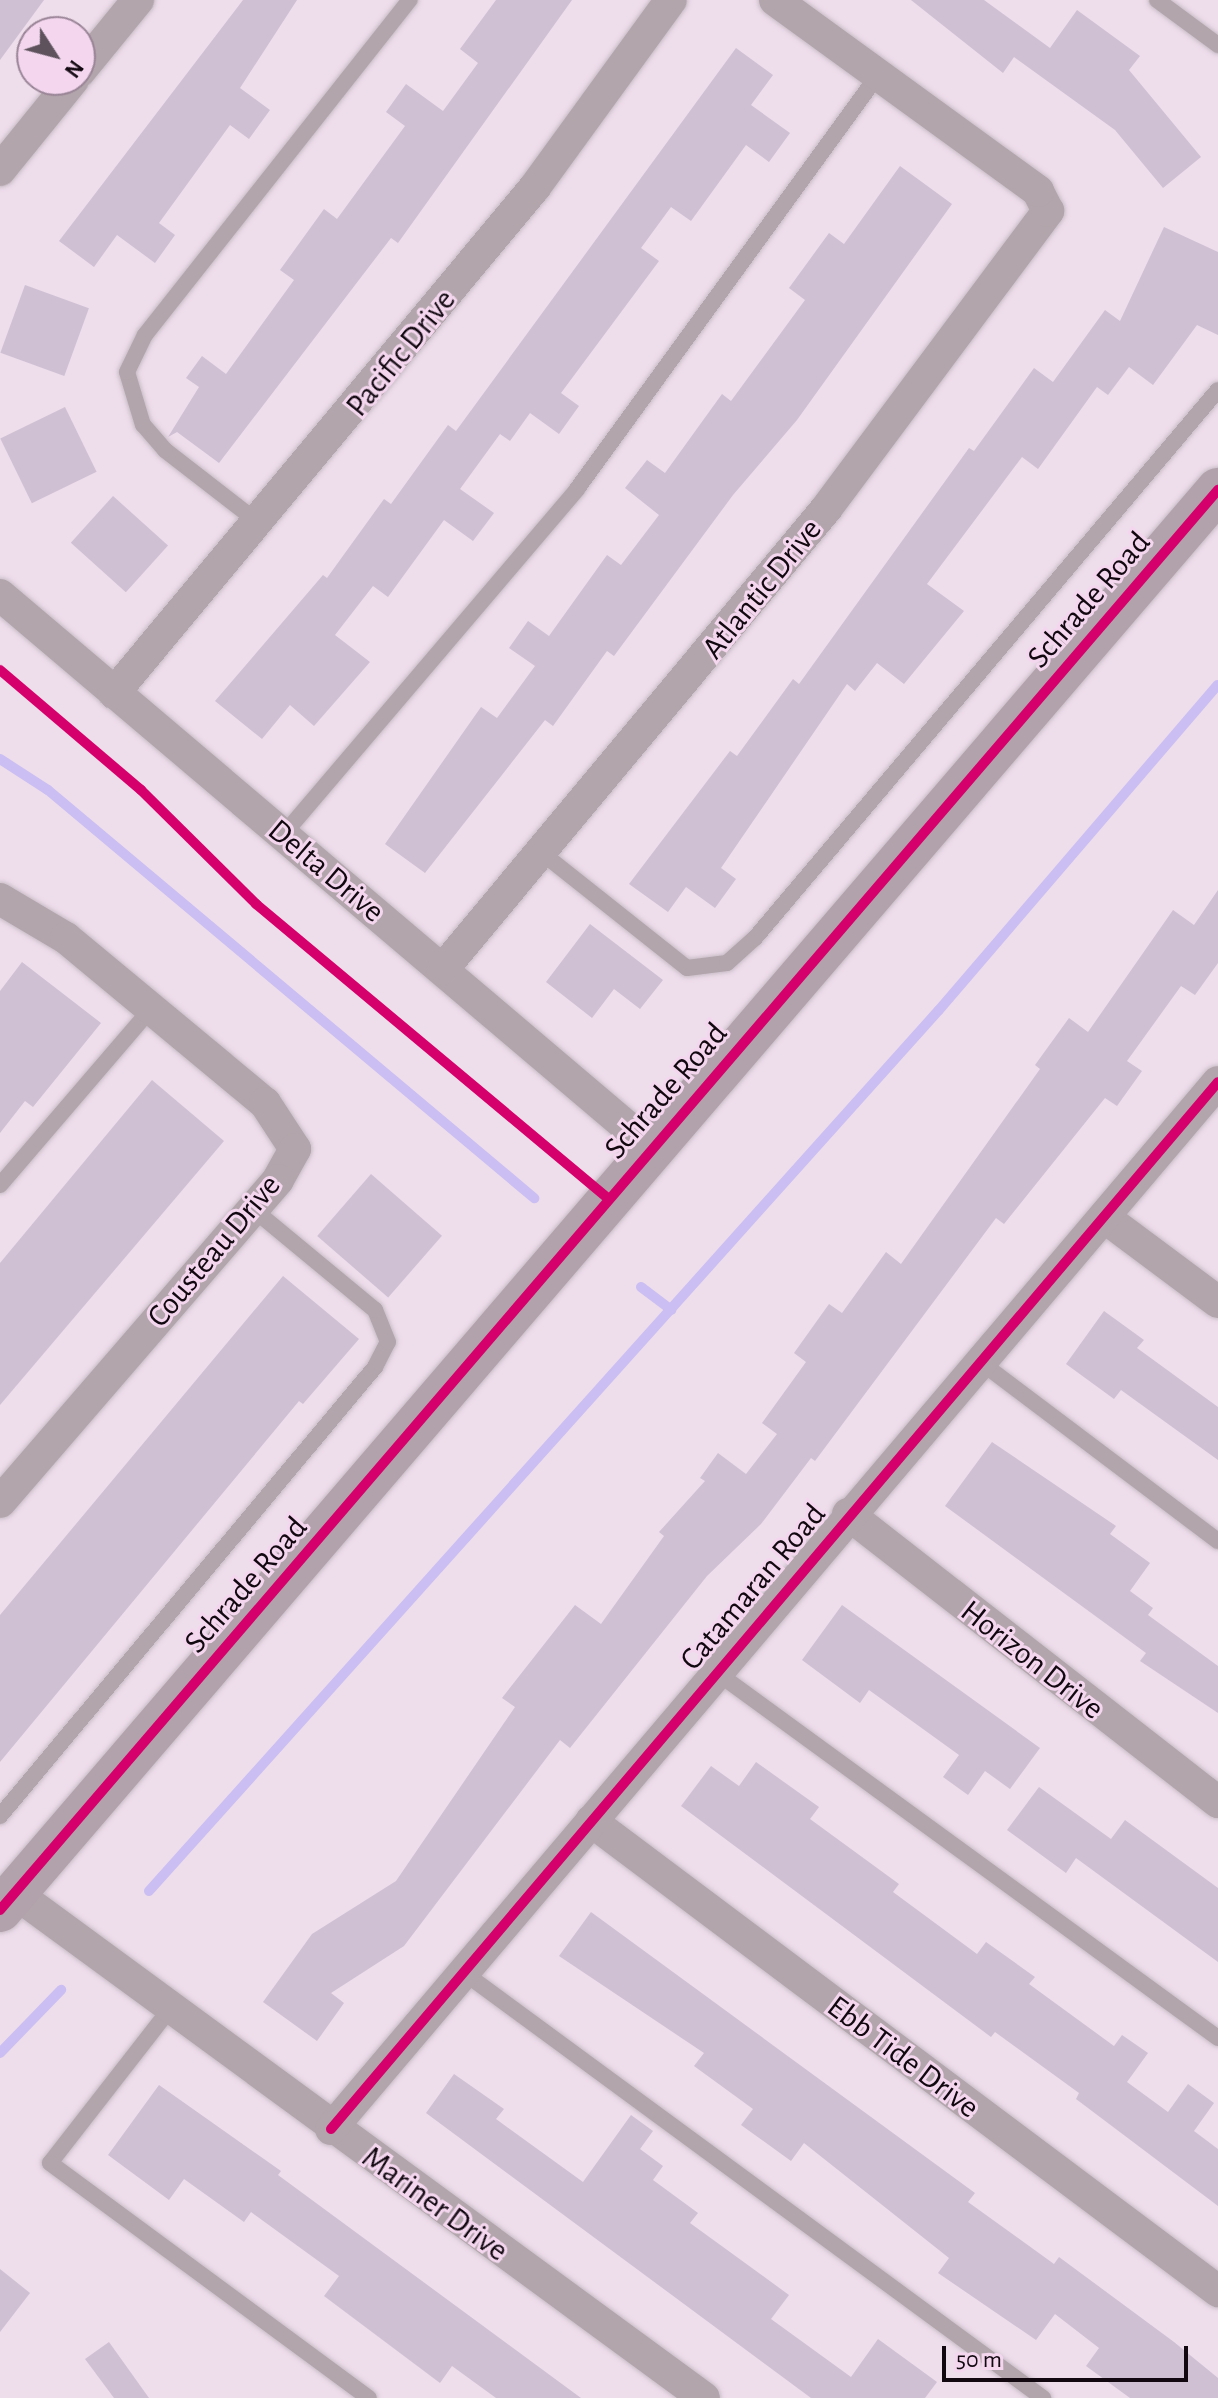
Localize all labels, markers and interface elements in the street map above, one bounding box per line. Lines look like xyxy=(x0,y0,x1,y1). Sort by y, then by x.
north arrow xyxy=(16,16,96,96)
text: N xyxy=(60,56,87,82)
street label: Pacific Drive xyxy=(338,282,464,424)
street label: Atlantic Drive xyxy=(694,511,830,667)
street label: Schrade Road xyxy=(1019,524,1159,676)
street label: Delta Drive xyxy=(260,811,392,931)
street label: Schrade Road xyxy=(596,1015,736,1167)
street label: Cousteau Drive xyxy=(139,1167,289,1335)
street label: Catamaran Road xyxy=(672,1496,834,1678)
street label: Schrade Road xyxy=(176,1509,316,1661)
street label: Horizon Drive xyxy=(953,1592,1111,1728)
street label: Ebb Tide Drive xyxy=(820,1987,986,2127)
street label: Mariner Drive xyxy=(355,2138,515,2270)
scale bar xyxy=(946,2330,1192,2380)
text: 50 m xyxy=(956,2348,1002,2372)

